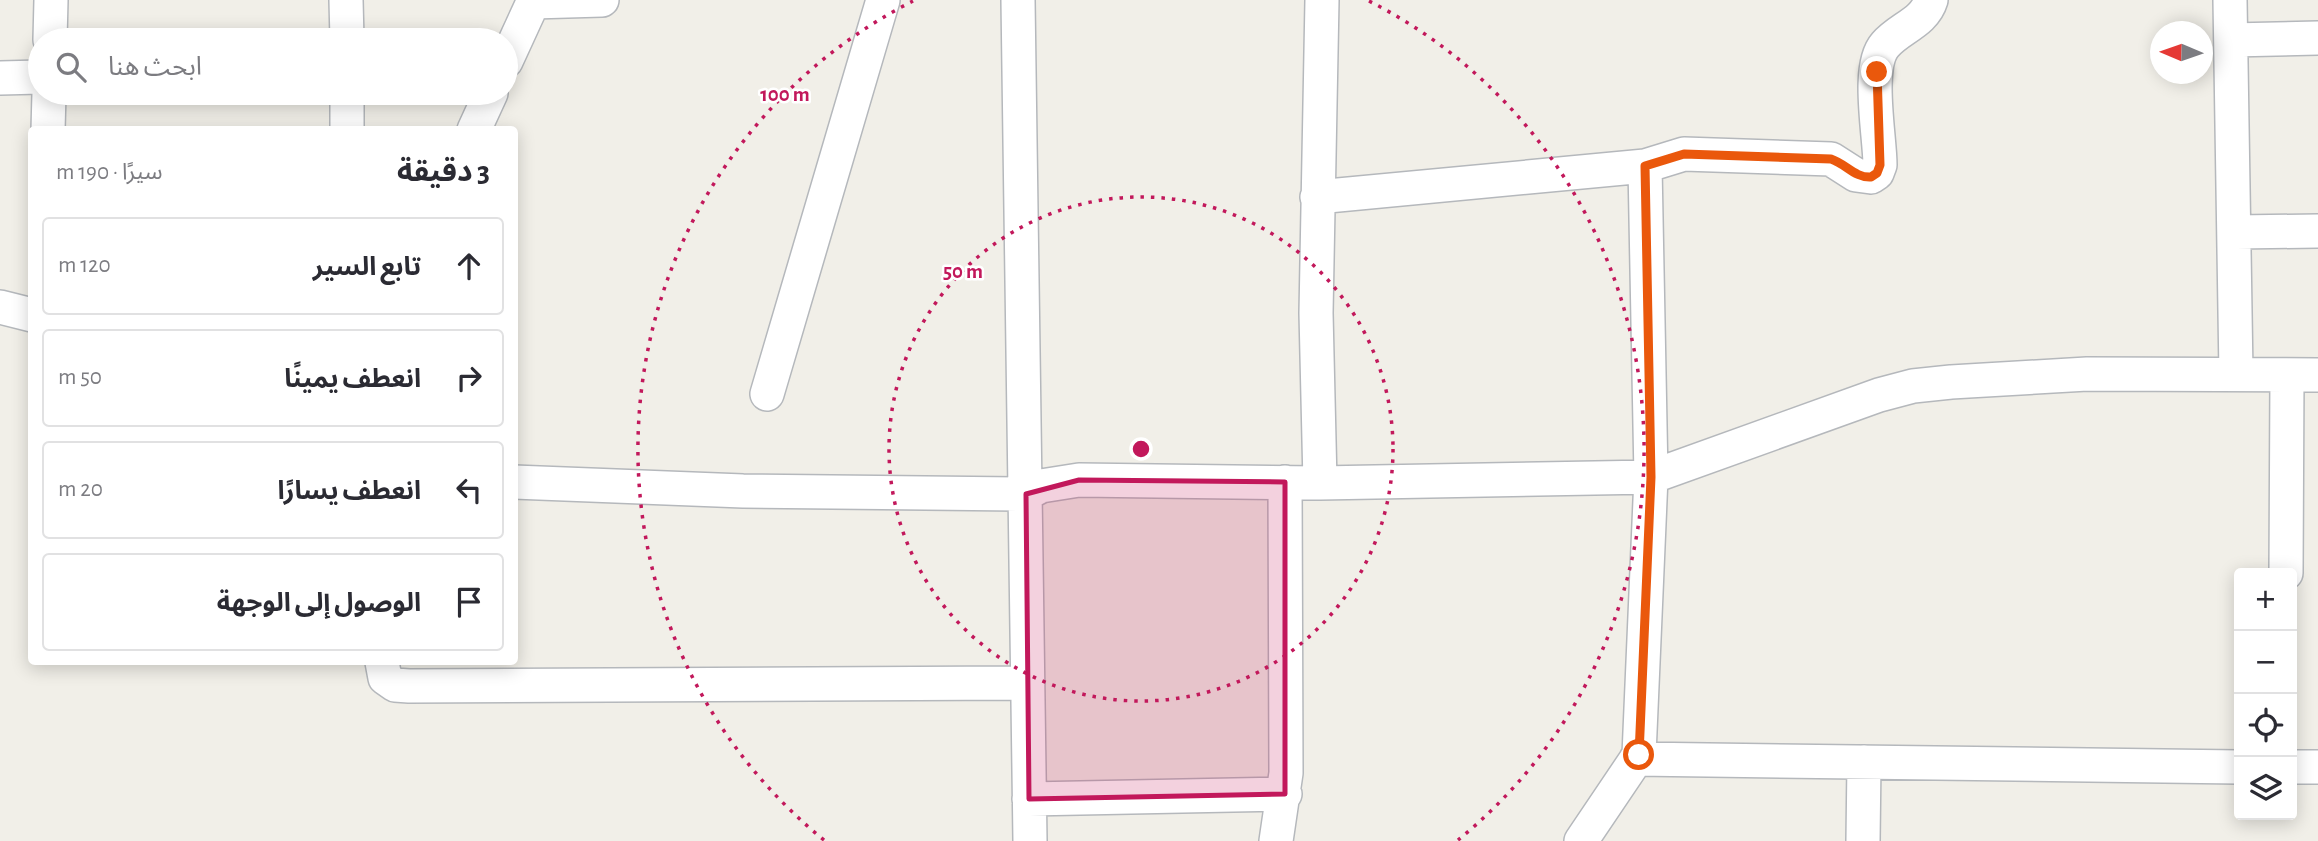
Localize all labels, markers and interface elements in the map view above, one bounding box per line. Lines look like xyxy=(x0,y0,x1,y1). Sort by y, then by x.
north arrow xyxy=(2150,21,2213,84)
search box xyxy=(28,28,518,105)
icon: search xyxy=(52,48,90,86)
text: ابحث هنا xyxy=(108,54,202,80)
route end xyxy=(1861,56,1892,87)
text: 100 m xyxy=(760,84,810,105)
text: 3 دقيقة xyxy=(397,157,490,187)
text: سيرًا · 190 m xyxy=(56,161,163,184)
icon: ahead xyxy=(450,247,488,285)
text: 120 m xyxy=(58,254,111,277)
text: تابع السير xyxy=(313,254,421,280)
text: 50 m xyxy=(943,261,983,282)
icon: right xyxy=(450,359,488,397)
text: 50 m xyxy=(58,366,102,389)
text: انعطف يمينًا xyxy=(284,366,421,392)
centre of rings xyxy=(1129,437,1153,461)
icon: left xyxy=(450,471,488,509)
text: 20 m xyxy=(58,478,103,501)
text: انعطف يسارًا xyxy=(277,478,421,504)
map controls xyxy=(2234,568,2297,820)
button: + xyxy=(2234,568,2297,631)
icon: arrive xyxy=(450,583,488,621)
text: الوصول إلى الوجهة xyxy=(217,590,421,616)
button: − xyxy=(2234,631,2297,694)
button: locate xyxy=(2234,694,2297,757)
route start xyxy=(1623,739,1654,770)
button: layers xyxy=(2234,757,2297,820)

